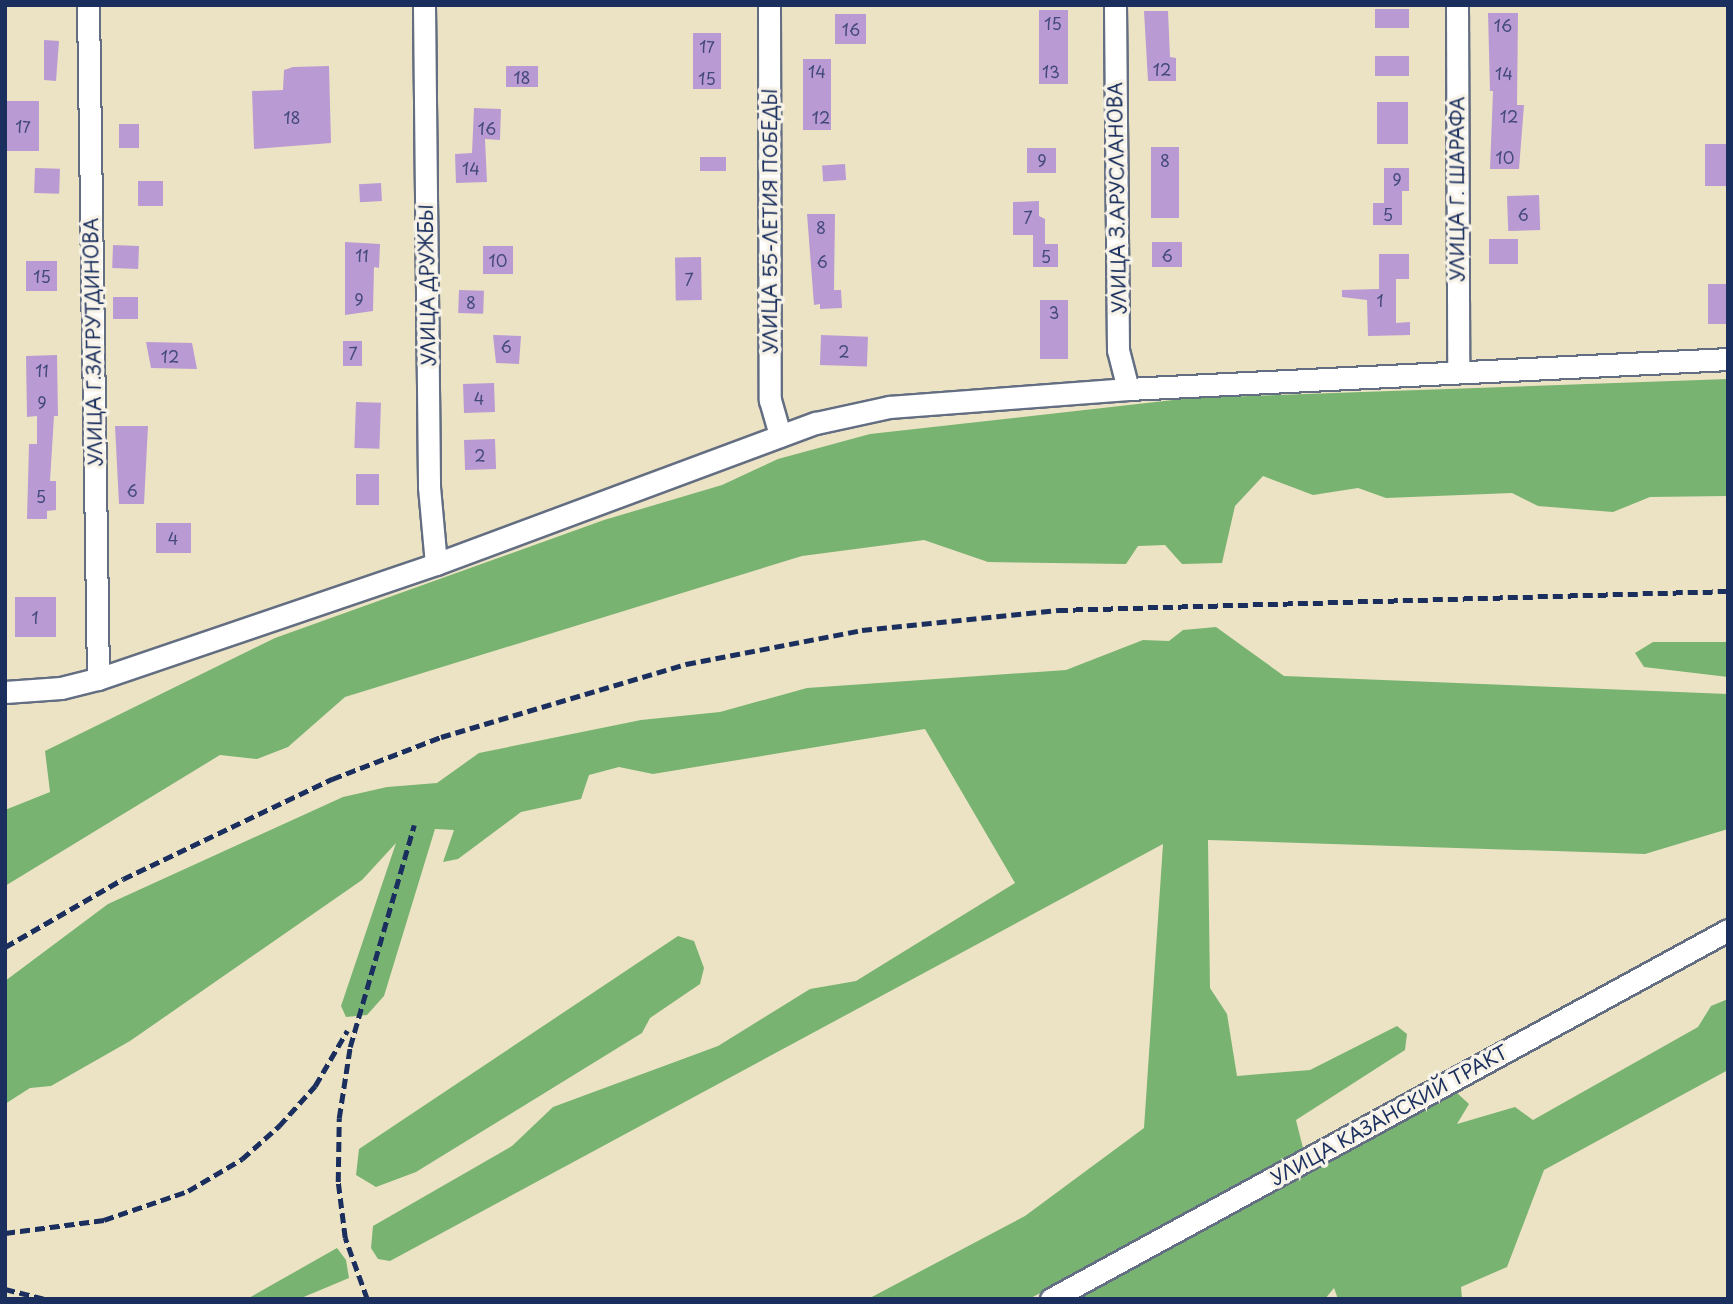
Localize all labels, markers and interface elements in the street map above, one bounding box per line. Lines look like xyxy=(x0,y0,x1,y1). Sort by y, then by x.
house number: 15 xyxy=(1044,13,1062,33)
house number: 16 xyxy=(1494,15,1512,35)
house number: 16 xyxy=(842,19,860,39)
house number: 17 xyxy=(699,36,715,56)
house number: 12 xyxy=(1153,59,1171,79)
house number: 14 xyxy=(808,61,826,81)
house number: 13 xyxy=(1042,61,1060,81)
house number: 14 xyxy=(1495,63,1513,83)
house number: 18 xyxy=(513,67,531,87)
house number: 15 xyxy=(698,68,716,88)
street label: УЛИЦА З.АРУСЛАНОВА xyxy=(1104,82,1130,314)
street label: УЛИЦА 55-ЛЕТИЯ ПОБЕДЫ xyxy=(759,88,781,354)
street label: УЛИЦА Г. ШАРАФА xyxy=(1446,96,1468,282)
house number: 12 xyxy=(1500,106,1518,126)
house number: 18 xyxy=(283,107,301,127)
house number: 12 xyxy=(812,107,830,127)
house number: 17 xyxy=(15,116,31,136)
house number: 16 xyxy=(478,118,496,138)
house number: 10 xyxy=(1496,147,1514,167)
house number: 9 xyxy=(1037,150,1047,170)
house number: 8 xyxy=(1160,150,1170,170)
house number: 14 xyxy=(462,158,480,178)
house number: 9 xyxy=(1392,169,1402,189)
street label: УЛИЦА ДРУЖБЫ xyxy=(414,203,440,367)
house number: 5 xyxy=(1383,204,1393,224)
house number: 6 xyxy=(1517,204,1529,224)
house number: 7 xyxy=(1023,207,1033,227)
street label: УЛИЦА Г.ЗАГРУТДИНОВА xyxy=(79,217,107,467)
house number: 8 xyxy=(816,217,826,237)
house number: 11 xyxy=(355,245,369,265)
house number: 6 xyxy=(1161,245,1173,265)
house number: 5 xyxy=(1041,246,1051,266)
house number: 10 xyxy=(489,250,507,270)
house number: 6 xyxy=(816,251,828,271)
house number: 15 xyxy=(33,266,51,286)
house number: 7 xyxy=(684,269,694,289)
house number: 9 xyxy=(354,289,364,309)
house number: 1 xyxy=(1376,290,1384,310)
house number: 8 xyxy=(466,292,476,312)
house number: 3 xyxy=(1049,302,1059,322)
house number: 6 xyxy=(500,336,512,356)
house number: 2 xyxy=(838,341,850,361)
house number: 7 xyxy=(348,343,358,363)
house number: 12 xyxy=(161,346,179,366)
house number: 11 xyxy=(35,360,49,380)
house number: 4 xyxy=(474,388,484,408)
house number: 9 xyxy=(37,392,47,412)
house number: 2 xyxy=(474,445,486,465)
house number: 6 xyxy=(126,480,138,500)
house number: 5 xyxy=(36,486,46,506)
house number: 4 xyxy=(168,528,178,548)
house number: 1 xyxy=(31,607,39,627)
street label: УЛИЦА КАЗАНСКИЙ ТРАКТ xyxy=(1266,1040,1512,1190)

